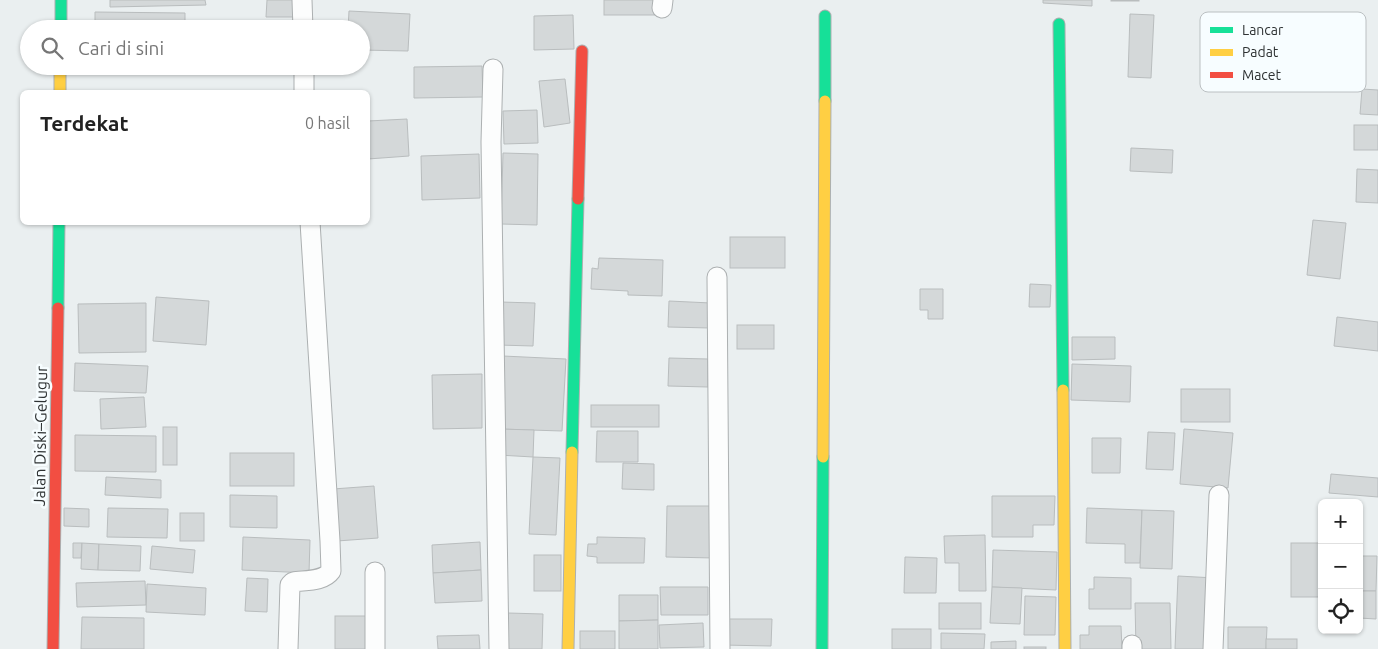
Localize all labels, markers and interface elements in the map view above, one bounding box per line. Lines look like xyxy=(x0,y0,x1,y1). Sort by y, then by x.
legend xyxy=(1200,12,1366,92)
search box xyxy=(20,20,370,75)
text: Lancar xyxy=(1242,22,1284,38)
icon: search xyxy=(38,34,66,62)
text: Cari di sini xyxy=(78,37,164,59)
text: Padat xyxy=(1242,44,1279,60)
text: Macet xyxy=(1242,67,1282,83)
text: Terdekat xyxy=(40,111,128,135)
text: 0 hasil xyxy=(305,114,350,132)
street label: Jalan Diski–Gelugur xyxy=(30,366,50,506)
map controls xyxy=(1318,499,1363,634)
button: + xyxy=(1318,499,1363,544)
button: − xyxy=(1318,544,1363,589)
button: locate xyxy=(1318,589,1363,634)

